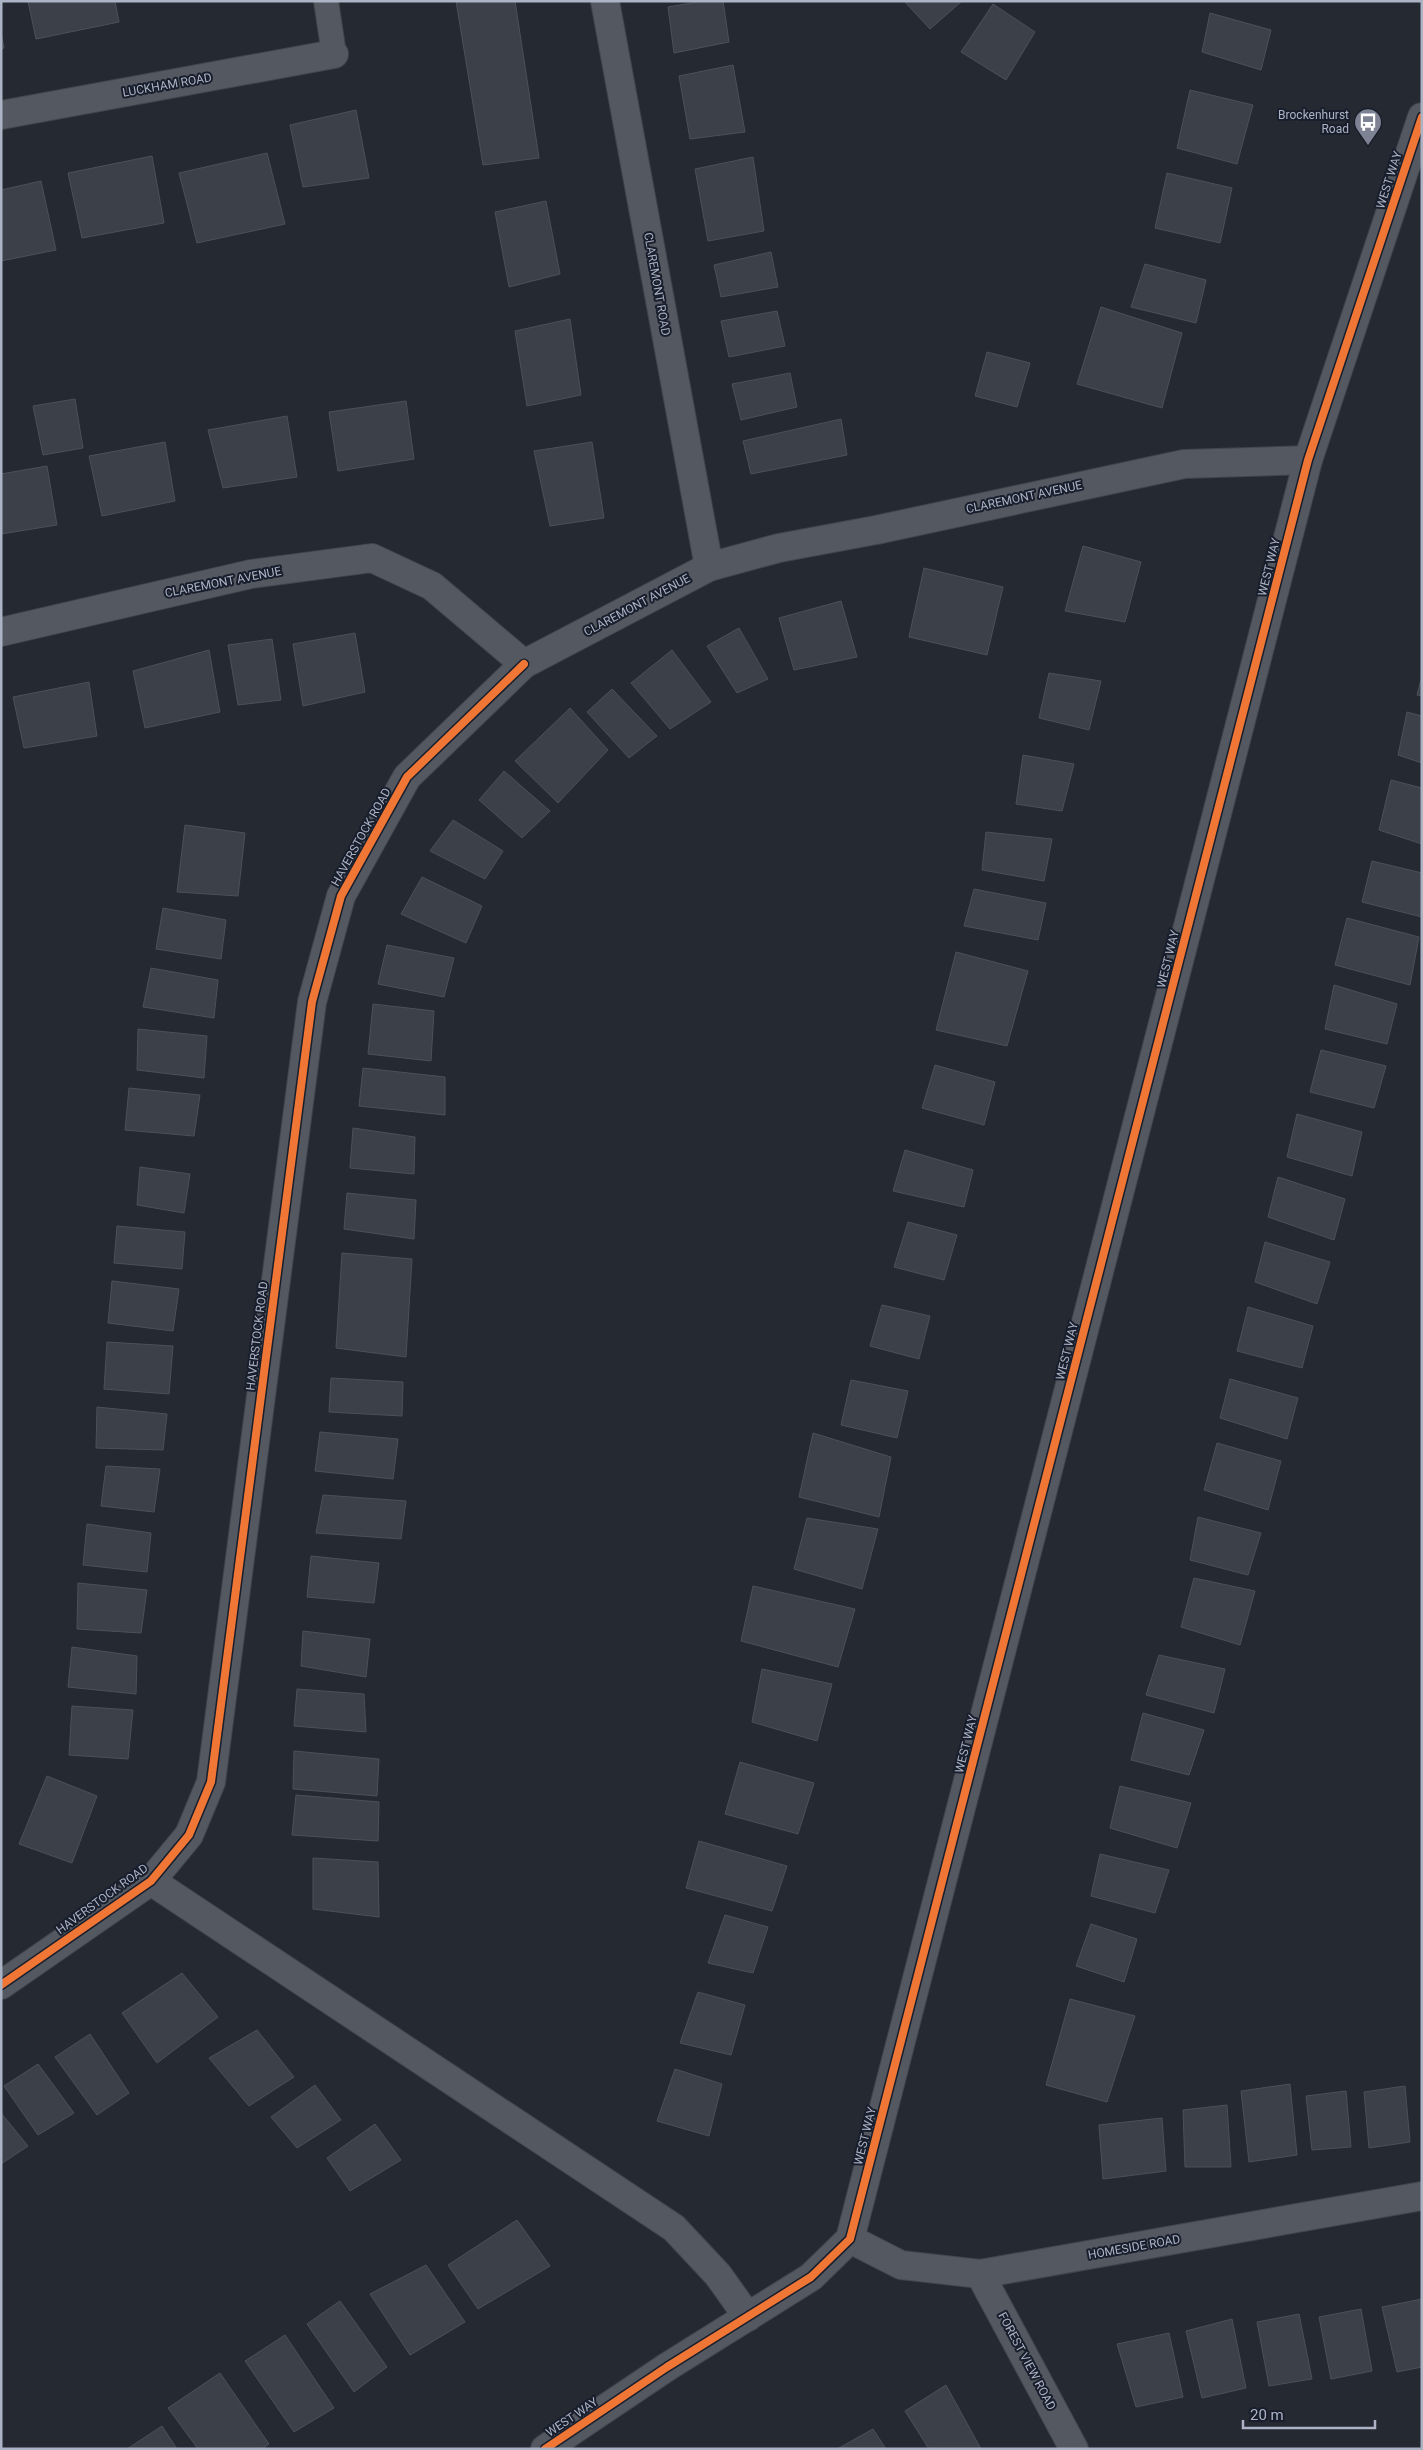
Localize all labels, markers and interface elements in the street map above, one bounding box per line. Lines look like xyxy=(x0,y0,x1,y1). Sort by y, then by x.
street label: LUCKHAM ROAD xyxy=(121,70,213,100)
bus stop icon: Brockenhurst Road xyxy=(1353,107,1383,146)
place label: Brockenhurst Road xyxy=(1278,108,1349,136)
street label: WEST WAY xyxy=(1373,149,1405,210)
street label: CLAREMONT ROAD xyxy=(641,231,673,337)
street label: CLAREMONT AVENUE xyxy=(965,478,1084,516)
street label: WEST WAY xyxy=(1255,536,1283,597)
street label: CLAREMONT AVENUE xyxy=(164,564,283,600)
street label: CLAREMONT AVENUE xyxy=(581,571,693,639)
street label: HAVERSTOCK ROAD xyxy=(328,785,394,888)
street label: WEST WAY xyxy=(1154,928,1182,989)
street label: HAVERSTOCK ROAD xyxy=(243,1281,271,1391)
street label: WEST WAY xyxy=(1053,1320,1081,1381)
street label: WEST WAY xyxy=(952,1713,980,1774)
street label: HAVERSTOCK ROAD xyxy=(53,1861,151,1937)
street label: WEST WAY xyxy=(851,2105,879,2166)
street label: HOMESIDE ROAD xyxy=(1087,2232,1181,2262)
street label: FOREST VIEW ROAD xyxy=(995,2310,1059,2412)
street label: WEST WAY xyxy=(543,2394,601,2439)
scale bar xyxy=(1243,2398,1376,2430)
text: 20 m xyxy=(1250,2406,1284,2424)

